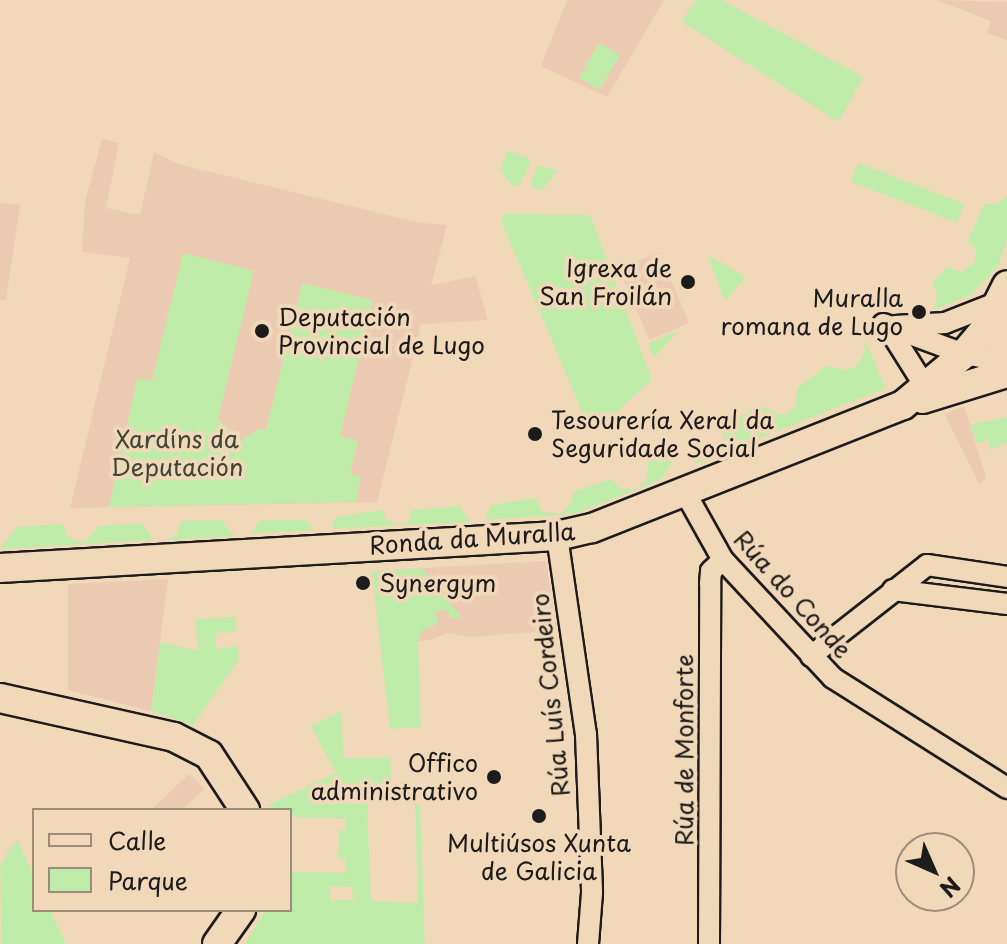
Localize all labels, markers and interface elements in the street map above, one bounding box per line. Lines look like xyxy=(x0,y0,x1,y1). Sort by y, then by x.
place label: Igrexa de San Froilán xyxy=(539,254,672,310)
marker: Igrexa de San Froilán xyxy=(679,273,697,291)
place label: Muralla romana de Lugo xyxy=(718,284,903,340)
place label: Deputación Provincial de Lugo xyxy=(278,303,486,359)
marker: Muralla romana de Lugo xyxy=(910,303,928,321)
marker: Deputación Provincial de Lugo xyxy=(253,322,271,340)
place label: Tesourería Xeral da Seguridade Social xyxy=(551,406,775,462)
park label: Xardíns da Deputación xyxy=(111,425,243,481)
marker: Tesourería Xeral da Seguridade Social xyxy=(526,425,544,443)
street label: Ronda da Muralla xyxy=(368,516,576,560)
street label: Rúa do Conde xyxy=(728,524,858,664)
place label: Synergym xyxy=(379,569,496,597)
marker: Synergym xyxy=(354,574,372,592)
street label: Rúa Luís Cordeiro xyxy=(525,592,575,798)
street label: Rúa de Monforte xyxy=(670,653,698,847)
place label: Offico administrativo xyxy=(311,749,478,805)
marker: Offico administrativo xyxy=(485,768,503,786)
marker: Multiúsos Xunta de Galicia xyxy=(530,807,548,825)
legend xyxy=(32,808,292,912)
text: Calle xyxy=(108,822,166,858)
place label: Multiúsos Xunta de Galicia xyxy=(447,829,631,885)
north arrow xyxy=(895,832,975,912)
text: Parque xyxy=(108,862,188,898)
text: N xyxy=(933,870,969,906)

